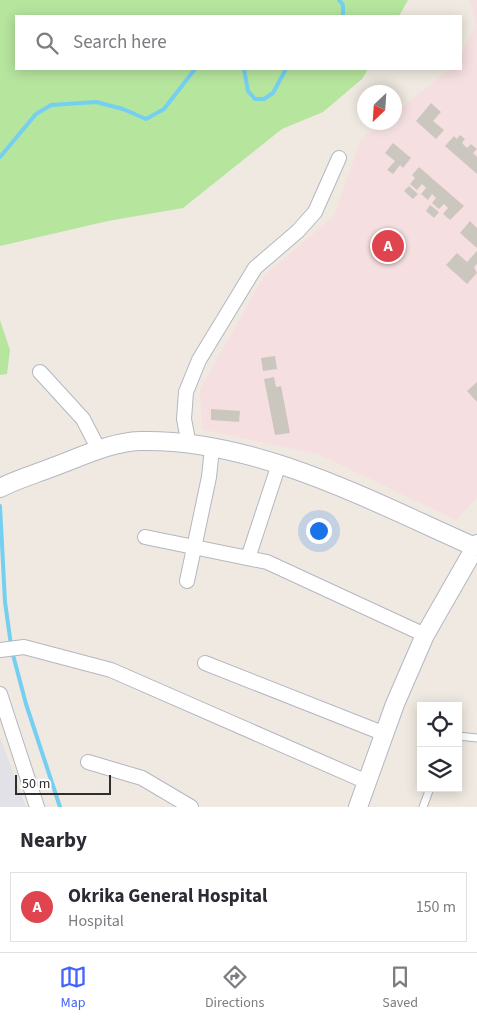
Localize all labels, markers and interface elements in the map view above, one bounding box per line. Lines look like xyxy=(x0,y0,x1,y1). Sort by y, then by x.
search box xyxy=(15,15,462,70)
icon: search xyxy=(33,29,61,57)
text: Search here xyxy=(73,29,167,56)
north arrow xyxy=(357,85,402,130)
pin: A xyxy=(372,227,404,265)
your location xyxy=(306,518,332,544)
map controls xyxy=(417,702,462,792)
button: locate xyxy=(417,702,462,747)
button: layers xyxy=(417,747,462,792)
scale bar xyxy=(15,772,111,795)
text: 50 m xyxy=(22,774,50,794)
text: Nearby xyxy=(20,825,87,855)
text: Okrika General Hospital xyxy=(68,883,267,910)
text: A xyxy=(32,896,42,918)
text: 150 m xyxy=(416,896,456,918)
text: Hospital xyxy=(68,910,124,932)
tab: Map xyxy=(59,963,87,1013)
tab: Directions xyxy=(205,963,264,1013)
tab: Saved xyxy=(382,963,418,1013)

